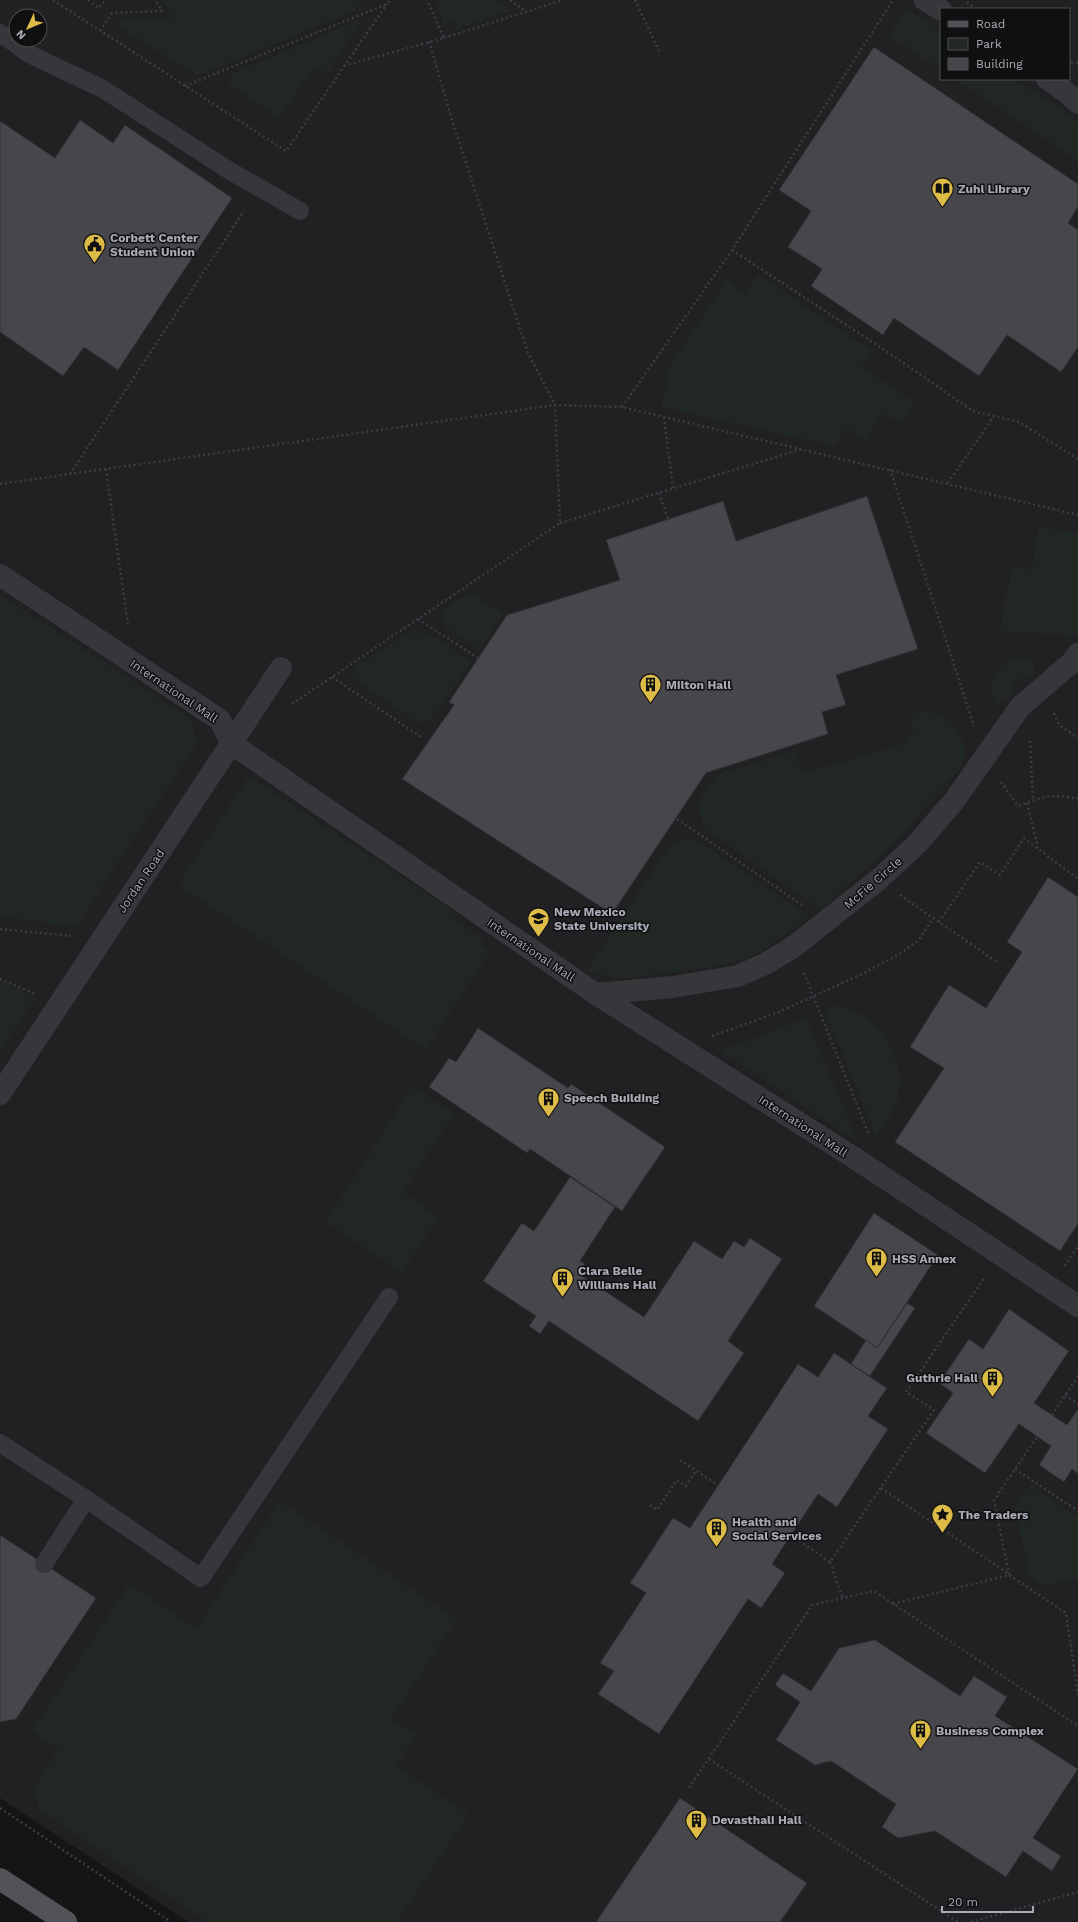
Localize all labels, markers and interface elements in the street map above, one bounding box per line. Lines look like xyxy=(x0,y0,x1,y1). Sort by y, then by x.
north arrow xyxy=(8,8,48,48)
legend xyxy=(940,8,1070,80)
text: Road xyxy=(976,17,1005,31)
text: N xyxy=(14,27,29,42)
text: Park xyxy=(976,37,1002,51)
text: Building xyxy=(976,57,1023,71)
library icon: Zuhl Library xyxy=(929,176,955,209)
place label: Zuhl Library xyxy=(958,182,1030,196)
place label: Corbett Center Student Union xyxy=(110,231,199,259)
public building icon: Corbett Center Student Union xyxy=(81,232,107,265)
street label: International Mall xyxy=(127,656,221,726)
building icon: Milton Hall xyxy=(637,672,663,705)
place label: Milton Hall xyxy=(666,678,731,692)
street label: Jordan Road xyxy=(115,847,167,915)
street label: McFie Circle xyxy=(841,854,905,912)
place label: New Mexico State University xyxy=(554,905,650,933)
school or university icon: New Mexico State University xyxy=(526,906,552,939)
street label: International Mall xyxy=(484,915,578,985)
building icon: Speech Building xyxy=(535,1085,561,1118)
place label: Speech Building xyxy=(564,1091,659,1105)
street label: International Mall xyxy=(756,1092,850,1160)
building icon: HSS Annex xyxy=(864,1246,890,1279)
place label: HSS Annex xyxy=(892,1252,956,1266)
place label: Clara Belle Williams Hall xyxy=(578,1264,657,1292)
building icon: Clara Belle Williams Hall xyxy=(550,1265,576,1298)
building icon: Guthrie Hall xyxy=(980,1365,1006,1398)
place label: Guthrie Hall xyxy=(906,1371,978,1385)
place icon: The Traders xyxy=(929,1502,955,1535)
place label: The Traders xyxy=(958,1508,1029,1522)
place label: Health and Social Services xyxy=(732,1515,822,1543)
building icon: Health and Social Services xyxy=(703,1516,729,1549)
building icon: Business Complex xyxy=(908,1718,934,1751)
place label: Business Complex xyxy=(936,1724,1044,1738)
building icon: Devasthali Hall xyxy=(684,1807,710,1840)
place label: Devasthali Hall xyxy=(712,1813,802,1827)
scale bar xyxy=(942,1888,1033,1914)
text: 20 m xyxy=(948,1895,978,1909)

